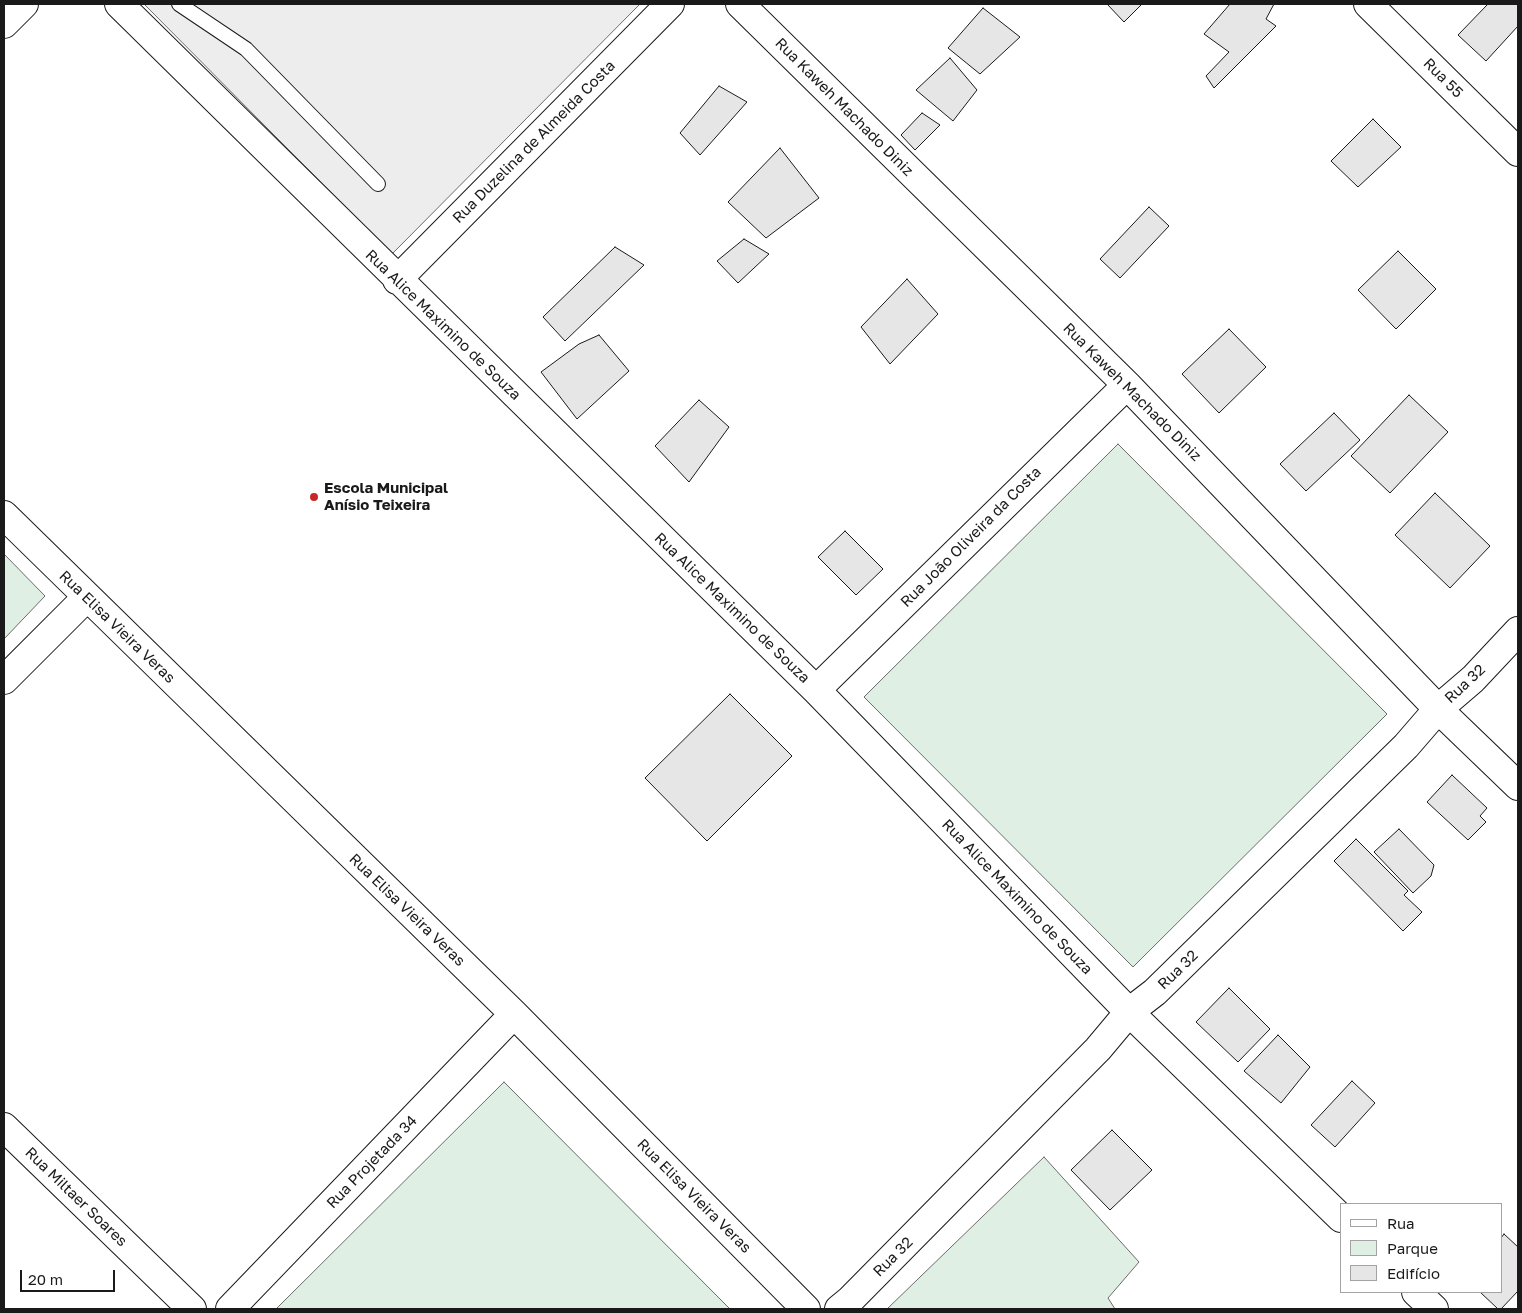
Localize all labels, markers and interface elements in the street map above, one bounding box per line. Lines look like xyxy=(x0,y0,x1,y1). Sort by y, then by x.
street label: Rua Kaweh Machado Diniz xyxy=(771,34,917,180)
street label: Rua 55 xyxy=(1419,54,1467,102)
street label: Rua Duzelina de Almeida Costa xyxy=(449,57,619,227)
street label: Rua Alice Maximino de Souza xyxy=(362,246,524,404)
street label: Rua Kaweh Machado Diniz xyxy=(1059,319,1205,465)
street label: Rua João Oliveira da Costa xyxy=(897,463,1045,611)
place label: Escola Municipal Anísio Teixeira xyxy=(324,479,448,514)
marker: Escola Municipal Anísio Teixeira xyxy=(308,491,320,503)
street label: Rua Alice Maximino de Souza xyxy=(651,529,813,687)
street label: Rua Elisa Vieira Veras xyxy=(55,567,179,687)
street label: Rua 32 xyxy=(1441,661,1489,707)
street label: Rua Alice Maximino de Souza xyxy=(938,816,1096,978)
street label: Rua Elisa Vieira Veras xyxy=(345,850,469,970)
street label: Rua 32 xyxy=(1154,947,1202,993)
street label: Rua Projetada 34 xyxy=(323,1112,421,1212)
street label: Rua Elisa Vieira Veras xyxy=(633,1135,755,1257)
street label: Rua Miltaer Soares xyxy=(21,1144,131,1250)
legend xyxy=(1340,1203,1502,1293)
text: Rua xyxy=(1387,1214,1414,1232)
street label: Rua 32 xyxy=(869,1233,917,1281)
text: Parque xyxy=(1387,1239,1438,1257)
scale bar xyxy=(22,1260,118,1292)
text: Edifício xyxy=(1387,1264,1440,1282)
text: 20 m xyxy=(28,1270,63,1288)

